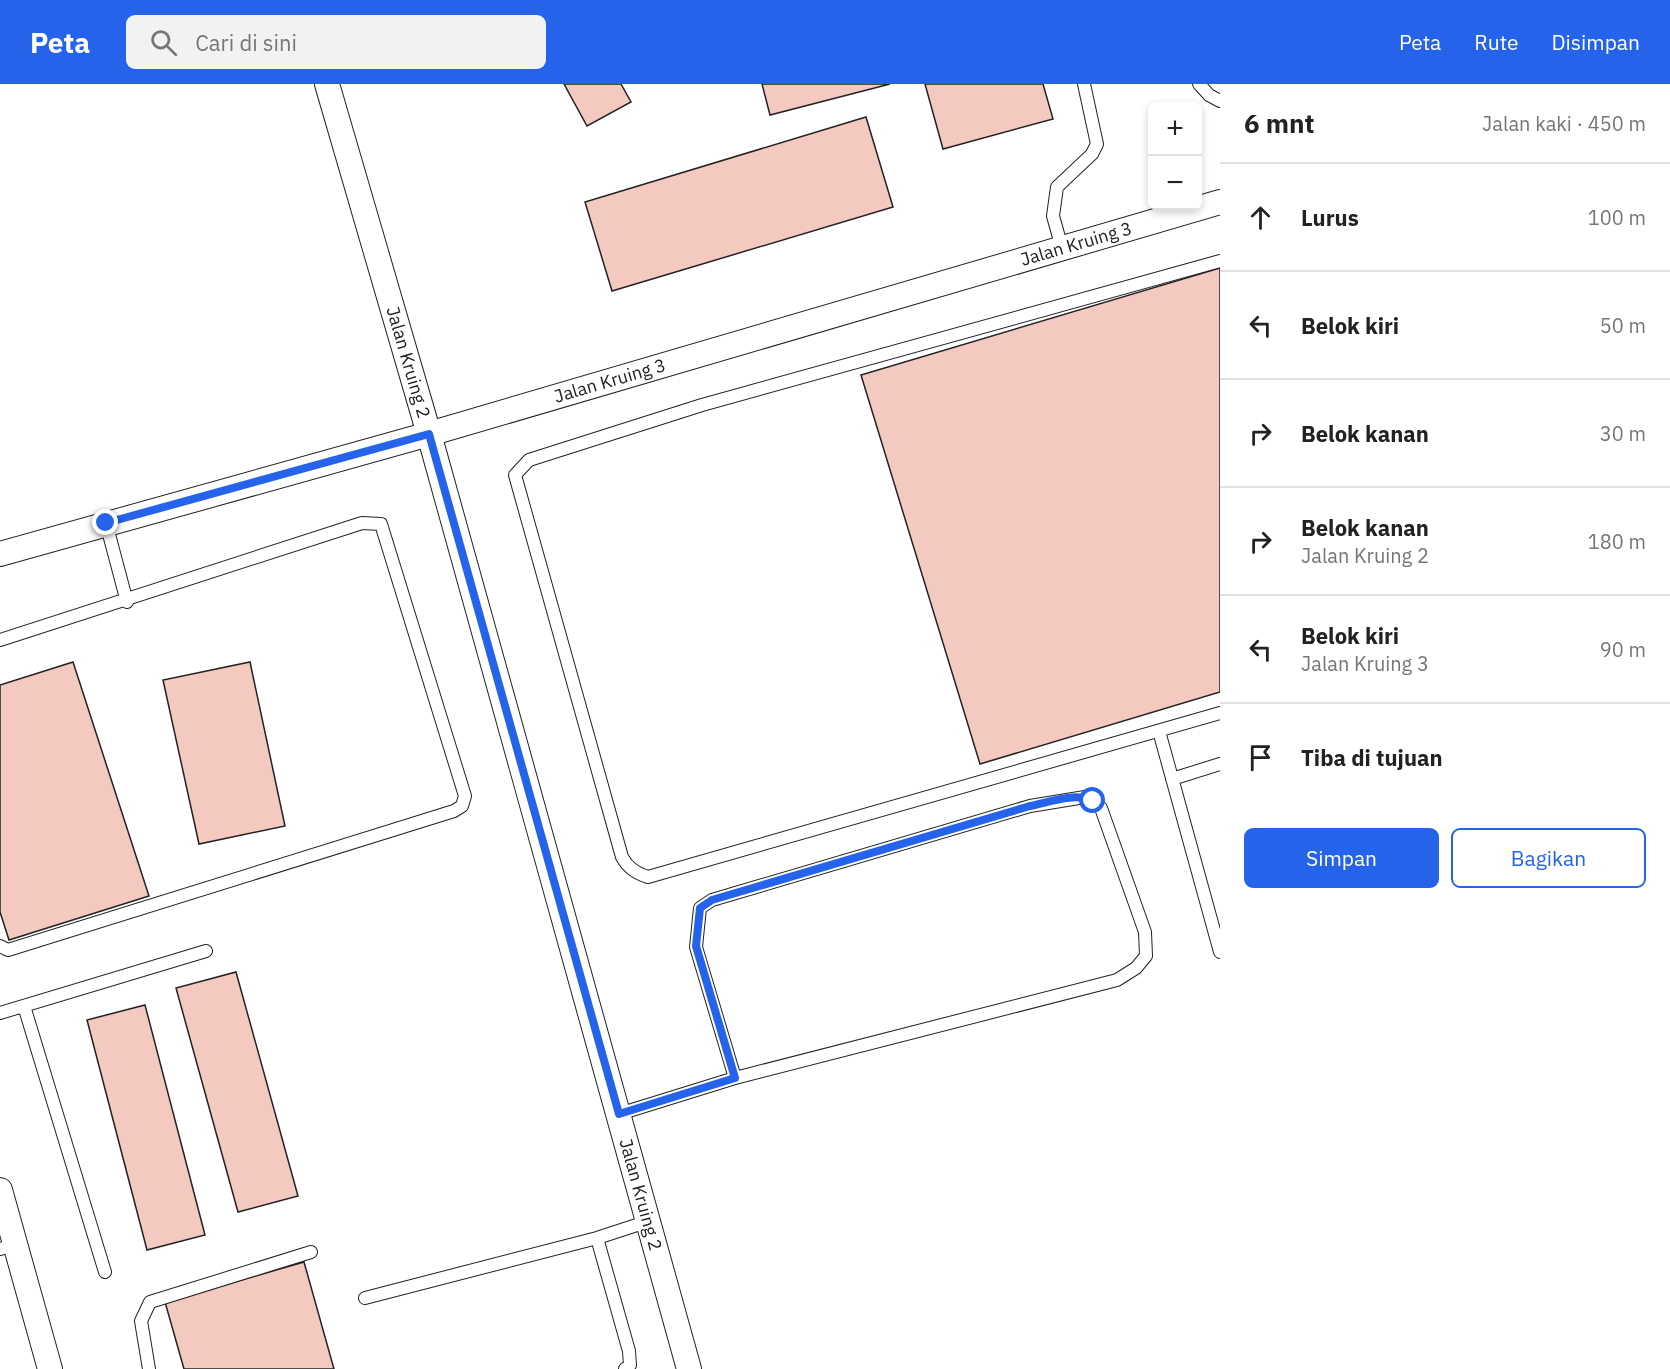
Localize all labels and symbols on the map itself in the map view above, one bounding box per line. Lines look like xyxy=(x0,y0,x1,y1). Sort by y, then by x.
street label: Jalan Kruing 3 xyxy=(1018,216,1135,271)
street label: Jalan Kruing 2 xyxy=(381,304,436,421)
street label: Jalan Kruing 3 xyxy=(551,353,668,408)
route end xyxy=(92,509,118,535)
route start xyxy=(1079,787,1105,813)
street label: Jalan Kruing 2 xyxy=(614,1136,667,1253)

